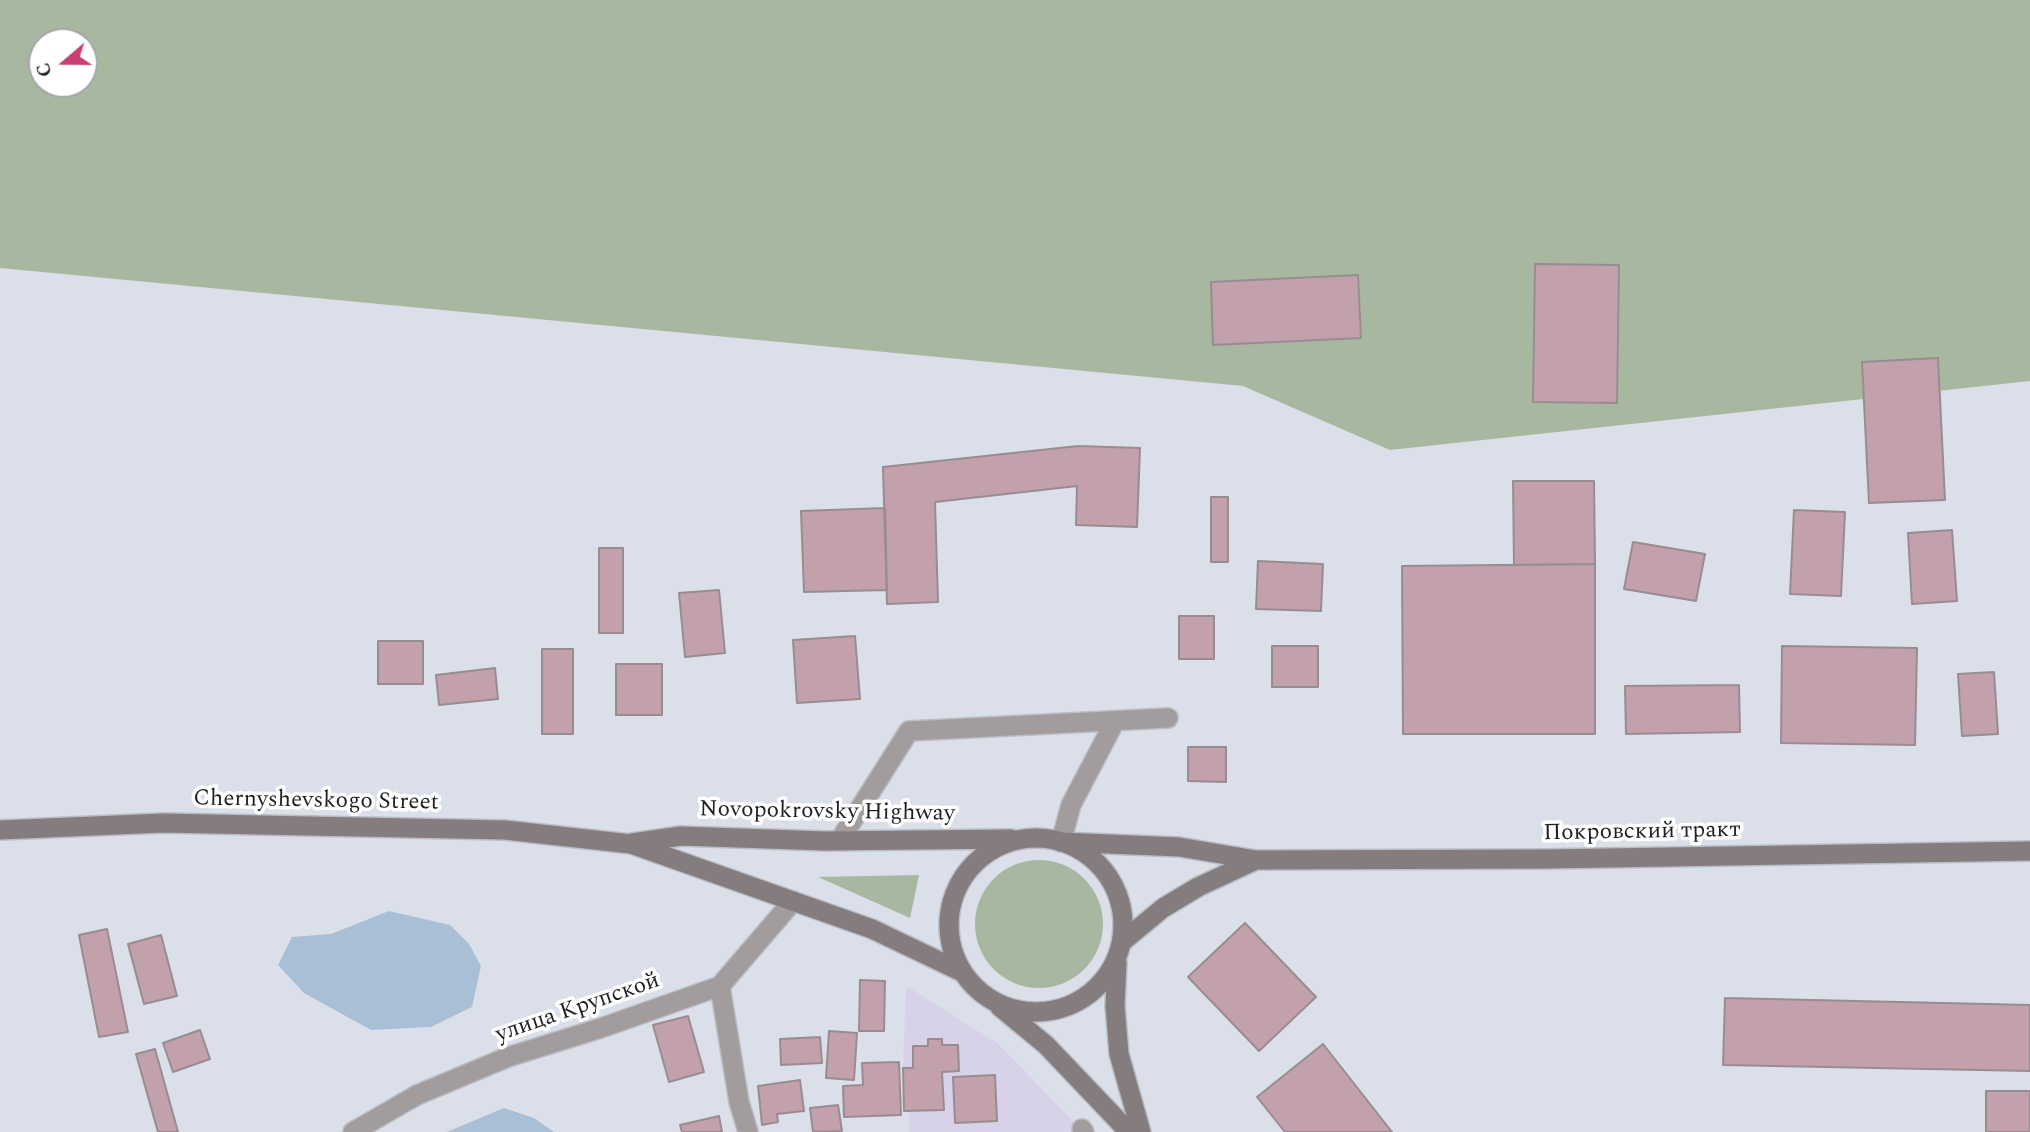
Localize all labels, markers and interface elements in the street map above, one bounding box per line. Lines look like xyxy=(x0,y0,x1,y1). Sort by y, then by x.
north arrow xyxy=(28,28,98,98)
text: С xyxy=(29,58,61,81)
street label: Chernyshevskogo Street xyxy=(193,786,439,818)
street label: Novopokrovsky Highway xyxy=(699,797,955,829)
street label: Покровский тракт xyxy=(1543,817,1741,849)
street label: улица Крупской xyxy=(492,968,664,1050)

